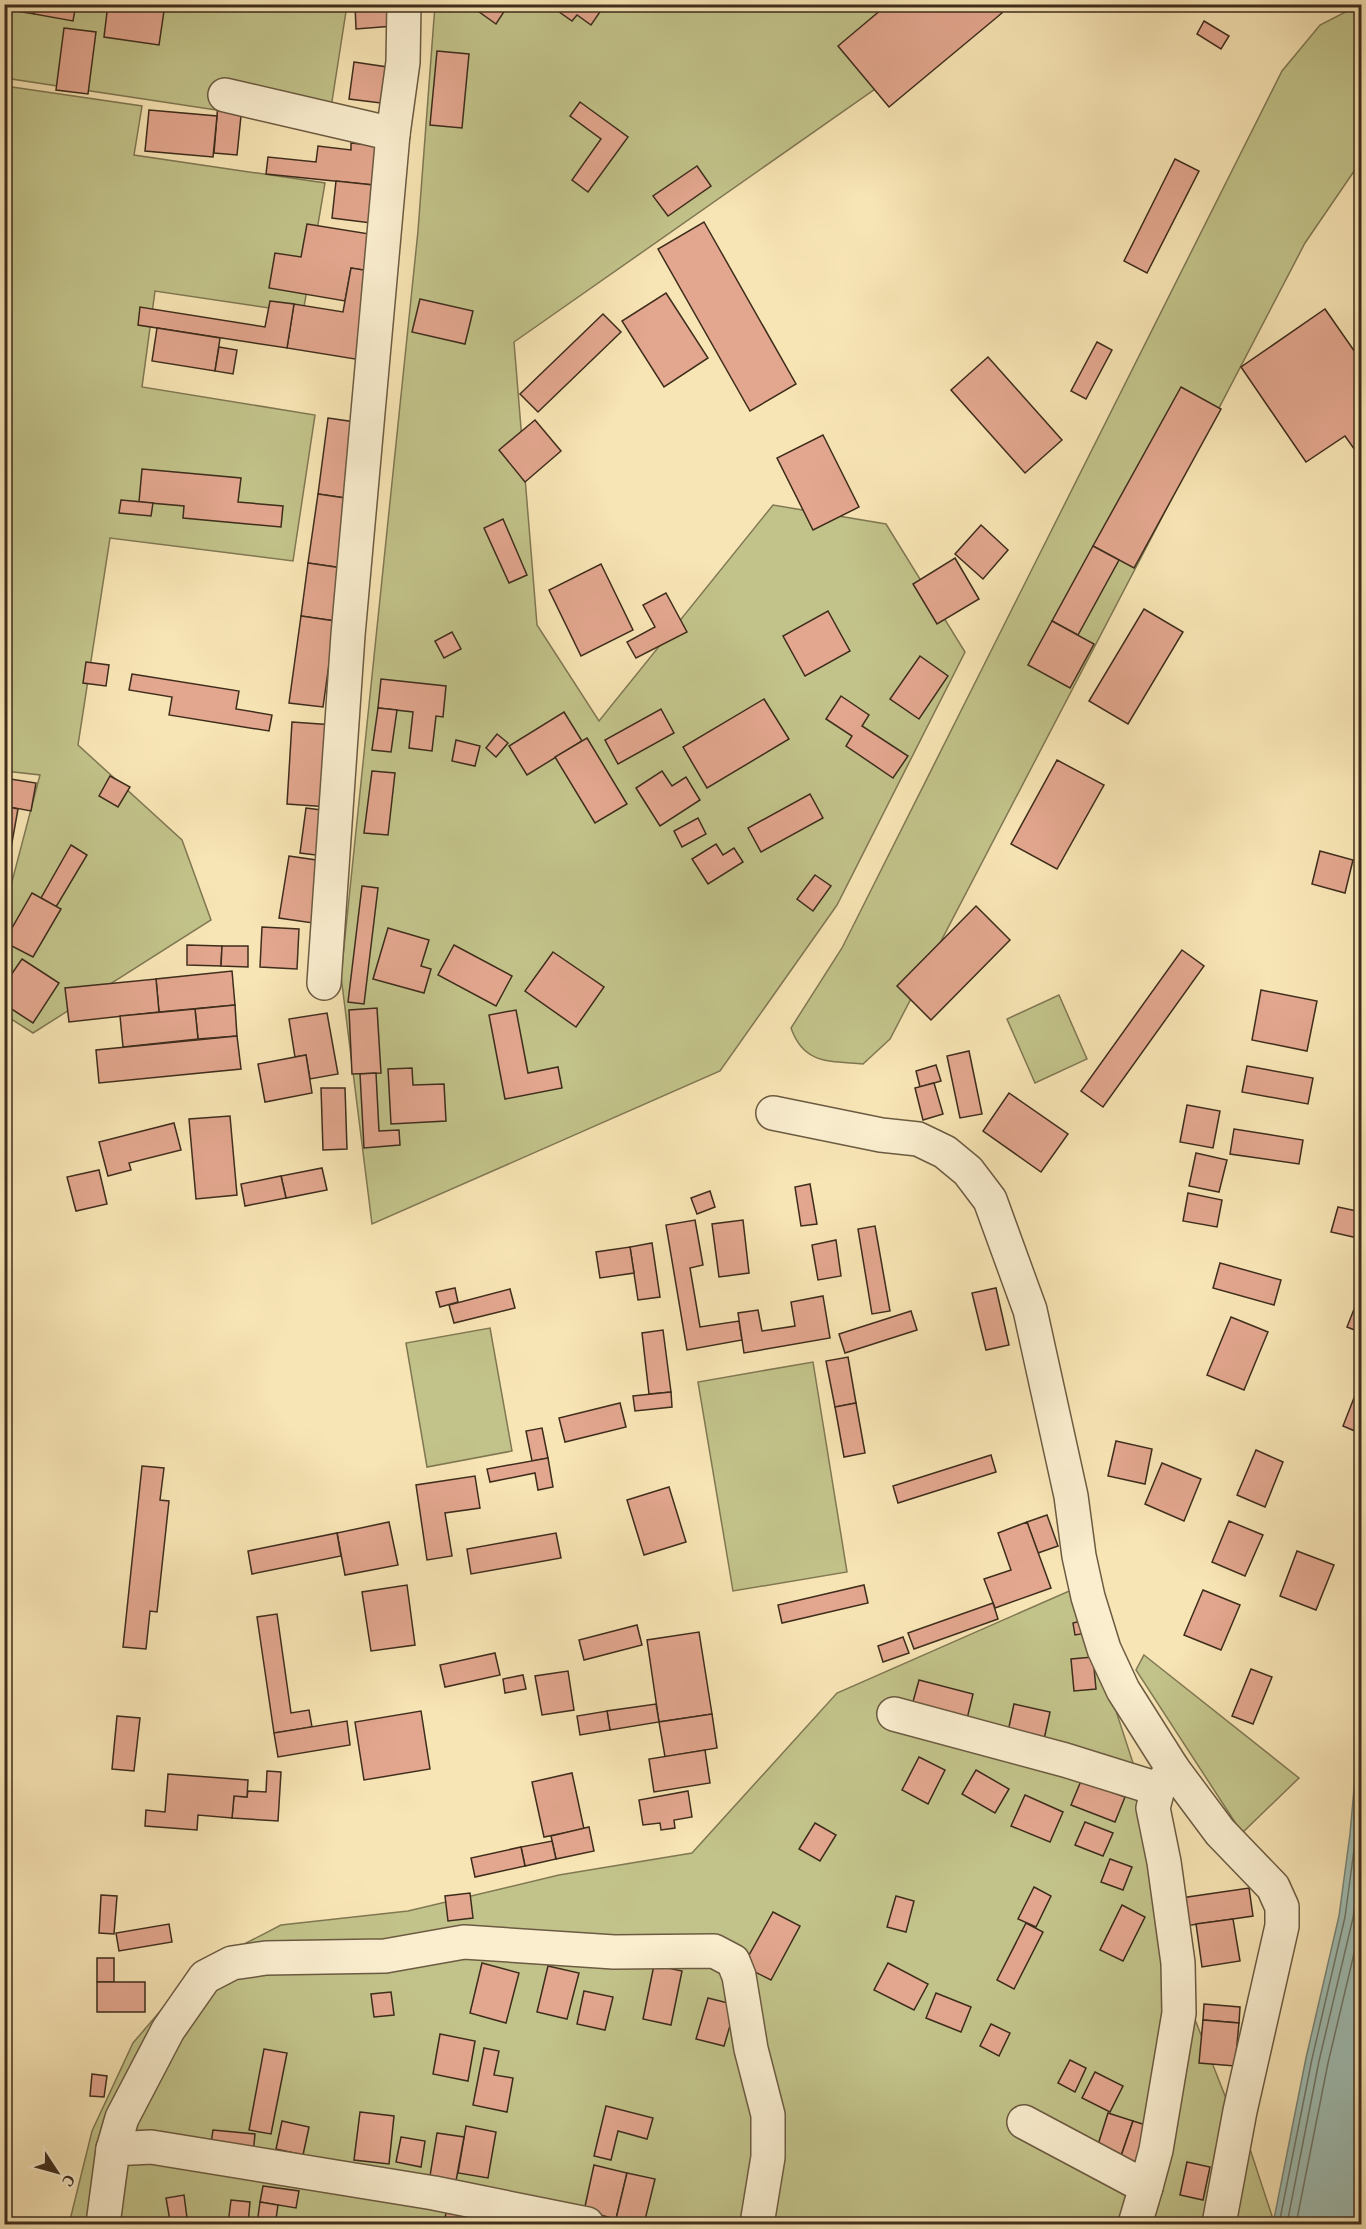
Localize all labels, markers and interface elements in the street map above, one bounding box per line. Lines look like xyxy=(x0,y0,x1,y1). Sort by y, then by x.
north arrow xyxy=(27,2142,87,2202)
text: С xyxy=(56,2169,79,2190)

